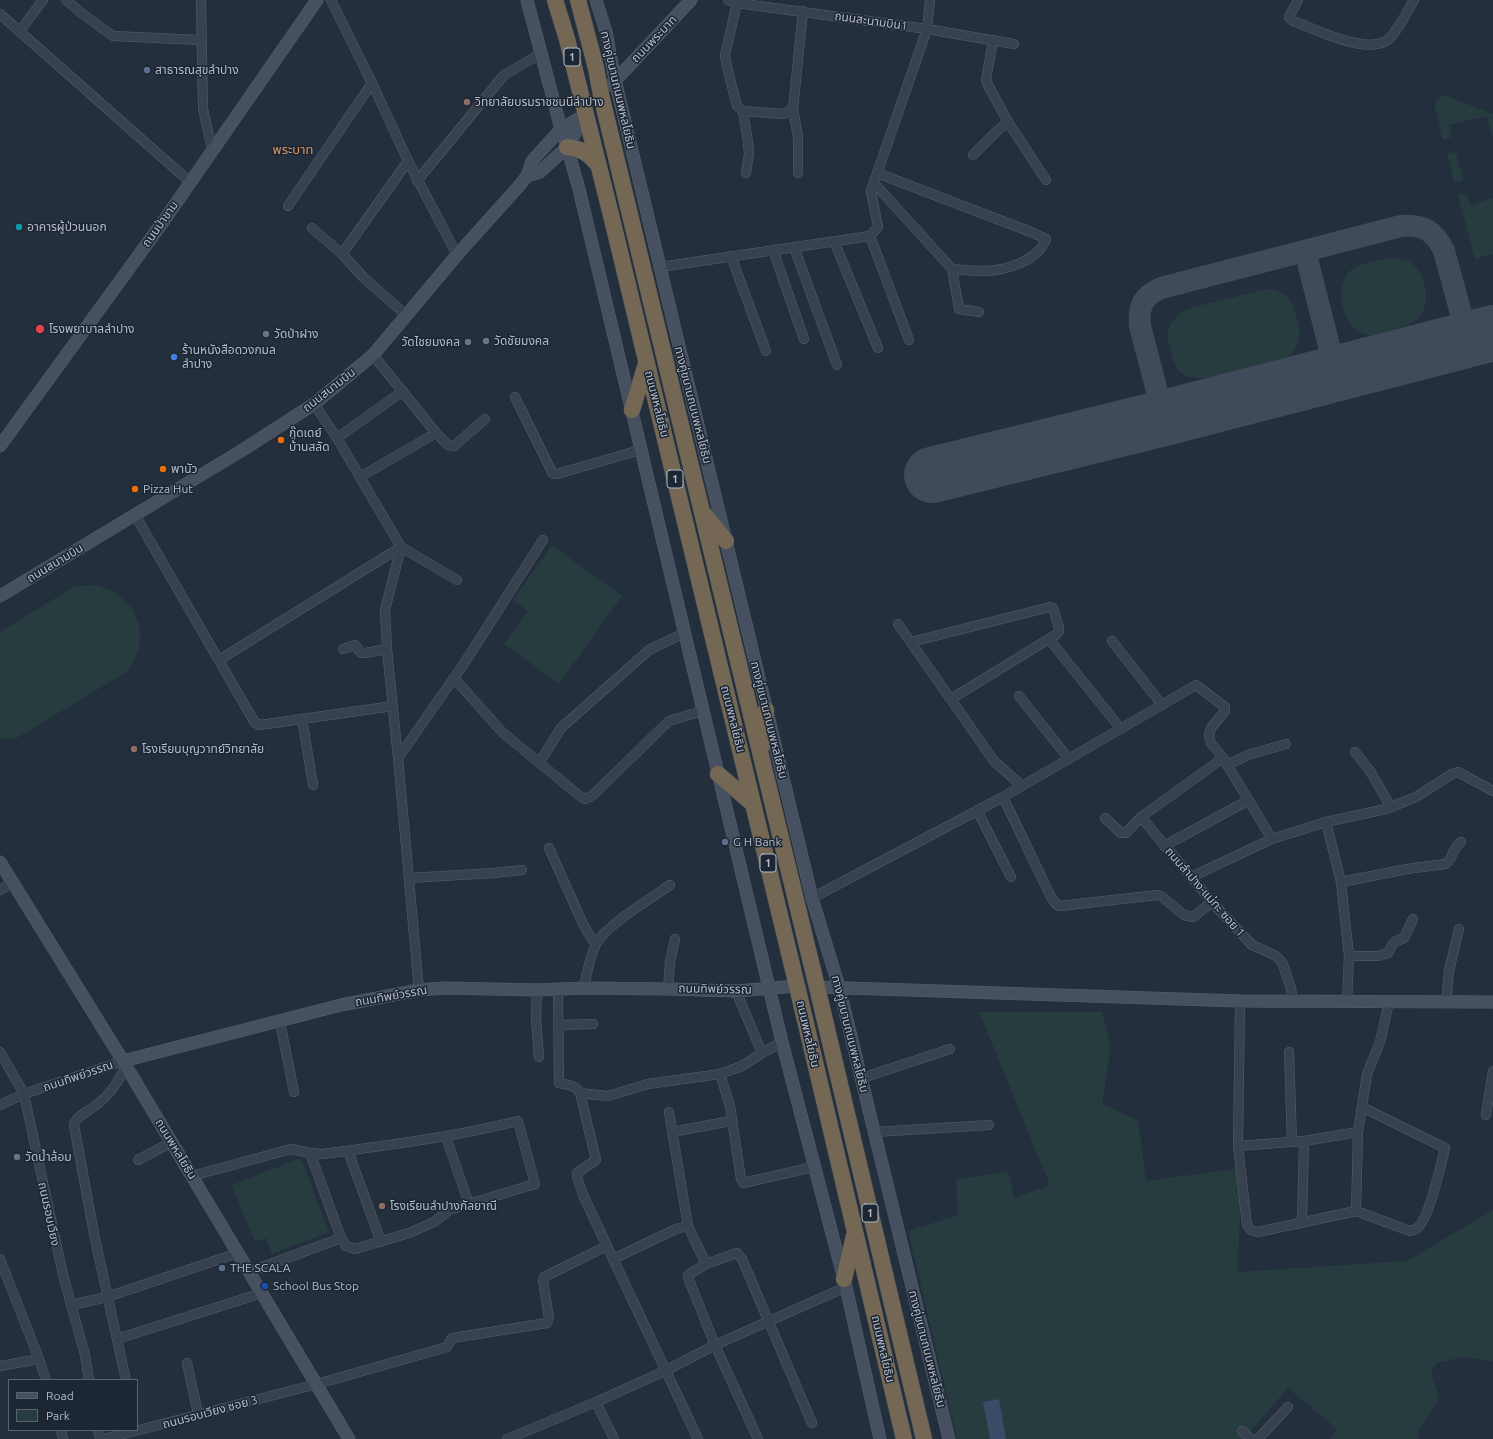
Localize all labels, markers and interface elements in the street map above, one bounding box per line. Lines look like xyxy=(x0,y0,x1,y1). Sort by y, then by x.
street label: ถนนสะนามบิน1 xyxy=(833,9,909,33)
street label: ถนนพระบาท xyxy=(628,13,680,65)
street label: ทางคู่ขนานถนนพหลโยธิน xyxy=(597,30,639,150)
road number: 1 xyxy=(564,48,580,66)
place label: สาธารณสุขลำปาง xyxy=(155,63,239,77)
marker: สาธารณสุขลำปาง xyxy=(142,65,152,75)
place label: วิทยาลัยบรมราชชนนีลำปาง xyxy=(475,95,604,109)
marker: วิทยาลัยบรมราชชนนีลำปาง xyxy=(462,97,472,107)
district label: พระบาท xyxy=(273,142,313,158)
street label: ถนนป่าขาม xyxy=(139,198,181,250)
place label: อาคารผู้ป่วนนอก xyxy=(27,220,107,234)
marker: อาคารผู้ป่วนนอก xyxy=(14,222,24,232)
place label: โรงพยาบาลลำปาง xyxy=(49,322,134,336)
marker: โรงพยาบาลลำปาง xyxy=(34,323,46,335)
place label: วัดป่าฝาง xyxy=(274,327,319,341)
marker: วัดป่าฝาง xyxy=(261,329,271,339)
place label: วัดชัยมงคล xyxy=(494,334,549,348)
place label: วัดไชยมงคล xyxy=(401,335,460,349)
marker: วัดชัยมงคล xyxy=(481,336,491,346)
marker: วัดไชยมงคล xyxy=(463,337,473,347)
place label: ร้านหนังสือดวงกมล ลำปาง xyxy=(182,343,276,371)
street label: ทางคู่ขนานถนนพหลโยธิน xyxy=(671,345,715,465)
marker: ร้านหนังสือดวงกมล ลำปาง xyxy=(169,352,179,362)
street label: ถนนสนามบิน xyxy=(300,365,358,415)
street label: ถนนพหลโยธิน xyxy=(642,369,672,439)
place label: กู๊ดเดย์ บ้านสลัด xyxy=(289,426,330,454)
marker: กู๊ดเดย์ บ้านสลัด xyxy=(276,435,286,445)
place label: พานัว xyxy=(171,462,197,476)
marker: พานัว xyxy=(158,464,168,474)
road number: 1 xyxy=(667,470,683,488)
place label: Pizza Hut xyxy=(143,482,193,496)
marker: Pizza Hut xyxy=(130,484,140,494)
street label: ถนนสนามบิน xyxy=(24,541,86,585)
street label: ทางคู่ขนานถนนพหลโยธิน xyxy=(747,660,791,780)
street label: ถนนพหลโยธิน xyxy=(718,684,748,754)
place label: โรงเรียนบุญวาทย์วิทยาลัย xyxy=(142,742,264,756)
marker: โรงเรียนบุญวาทย์วิทยาลัย xyxy=(129,744,139,754)
place label: G H Bank xyxy=(733,835,782,849)
marker: G H Bank xyxy=(720,837,730,847)
street label: ถนนลำปาง-แม่ทะ ซอย 1 xyxy=(1162,844,1248,940)
road number: 1 xyxy=(760,854,776,872)
street label: ทางคู่ขนานถนนพหลโยธิน xyxy=(828,974,872,1094)
street label: ถนนทิพย์วรรณ xyxy=(678,981,752,997)
street label: ถนนทิพย์วรรณ xyxy=(354,983,428,1009)
street label: ถนนพหลโยธิน xyxy=(793,999,823,1069)
street label: ถนนทิพย์วรรณ xyxy=(41,1057,115,1095)
street label: ถนนพหลโยธิน xyxy=(152,1116,200,1182)
place label: วัดน้ำล้อม xyxy=(25,1150,72,1164)
marker: วัดน้ำล้อม xyxy=(12,1152,22,1162)
street label: ถนนรอบเวียง xyxy=(35,1181,63,1247)
place label: โรงเรียนลำปางกัลยาณี xyxy=(390,1199,497,1213)
marker: โรงเรียนลำปางกัลยาณี xyxy=(377,1201,387,1211)
road number: 1 xyxy=(862,1204,878,1222)
place label: THE SCALA xyxy=(230,1261,290,1275)
marker: THE SCALA xyxy=(217,1263,227,1273)
place label: School Bus Stop xyxy=(273,1279,359,1293)
marker: School Bus Stop xyxy=(260,1281,270,1291)
street label: ทางคู่ขนานถนนพหลโยธิน xyxy=(905,1289,949,1409)
street label: ถนนพหลโยธิน xyxy=(868,1314,898,1384)
legend xyxy=(8,1379,138,1431)
text: Road xyxy=(46,1389,74,1402)
street label: ถนนรอบเวียง ซอย 3 xyxy=(161,1392,259,1432)
text: Park xyxy=(46,1409,70,1422)

